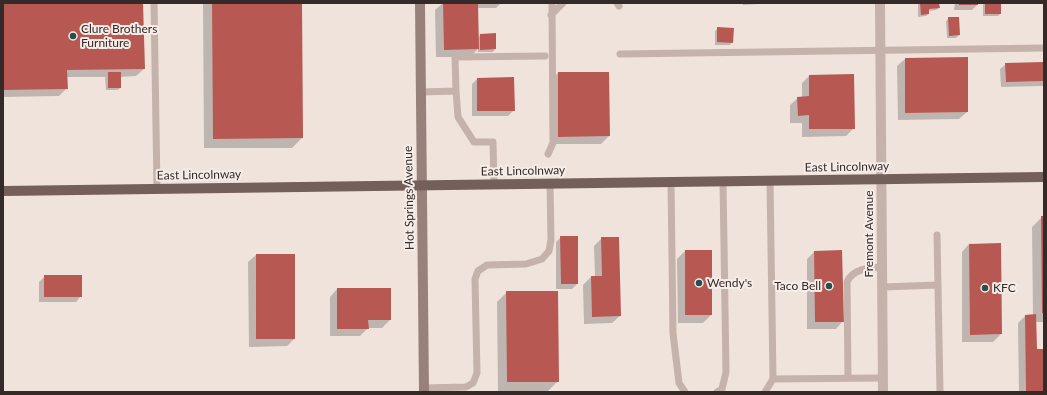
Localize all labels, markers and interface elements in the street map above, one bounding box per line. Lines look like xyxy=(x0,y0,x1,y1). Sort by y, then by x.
place label: Clure Brothers Furniture xyxy=(81,22,157,50)
marker: Clure Brothers Furniture xyxy=(68,31,78,41)
street label: Hot Springs Avenue xyxy=(401,146,417,250)
street label: East Lincolnway xyxy=(805,159,889,175)
street label: East Lincolnway xyxy=(481,163,565,179)
street label: East Lincolnway xyxy=(157,167,241,183)
street label: Fremont Avenue xyxy=(862,190,876,278)
place label: Wendy's xyxy=(707,276,752,290)
marker: Wendy's xyxy=(694,278,704,288)
place label: Taco Bell xyxy=(774,279,821,293)
marker: Taco Bell xyxy=(824,281,834,291)
place label: KFC xyxy=(993,281,1016,295)
marker: KFC xyxy=(980,283,990,293)

